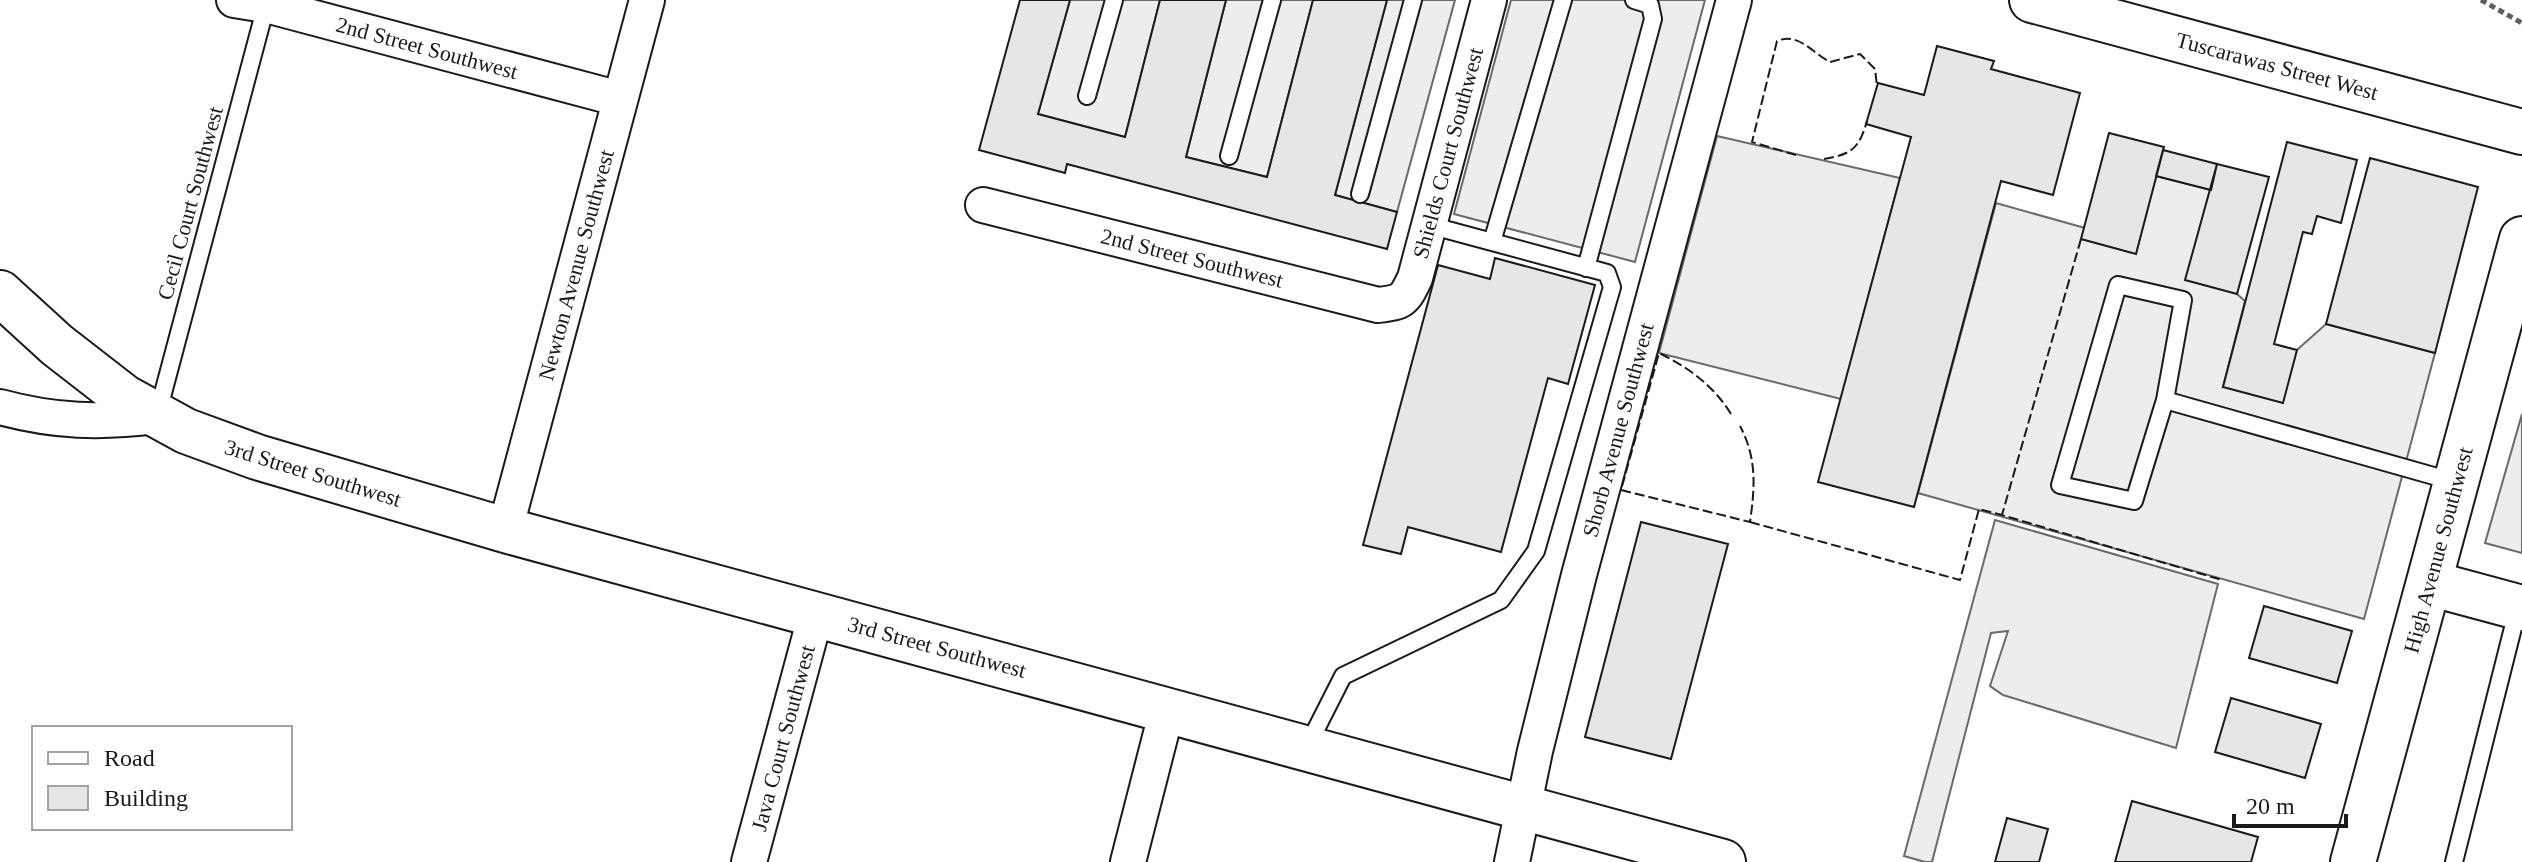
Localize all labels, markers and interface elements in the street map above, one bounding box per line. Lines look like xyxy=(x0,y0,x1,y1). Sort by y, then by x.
street label: 2nd Street Southwest xyxy=(333,12,521,84)
street label: Tuscarawas Street West xyxy=(2173,27,2381,105)
street label: Shields Court Southwest xyxy=(1408,45,1488,261)
street label: Cecil Court Southwest xyxy=(152,104,228,302)
street label: Newton Avenue Southwest xyxy=(533,147,619,383)
street label: 2nd Street Southwest xyxy=(1098,223,1286,293)
street label: Shorb Avenue Southwest xyxy=(1577,320,1659,540)
street label: 3rd Street Southwest xyxy=(222,434,404,512)
street label: High Avenue Southwest xyxy=(2398,444,2478,656)
street label: 3rd Street Southwest xyxy=(845,611,1029,683)
street label: Java Court Southwest xyxy=(746,642,820,834)
legend xyxy=(32,726,292,830)
text: Road xyxy=(104,745,155,771)
scale bar xyxy=(2234,778,2346,828)
text: Building xyxy=(104,785,188,811)
text: 20 m xyxy=(2246,793,2295,819)

